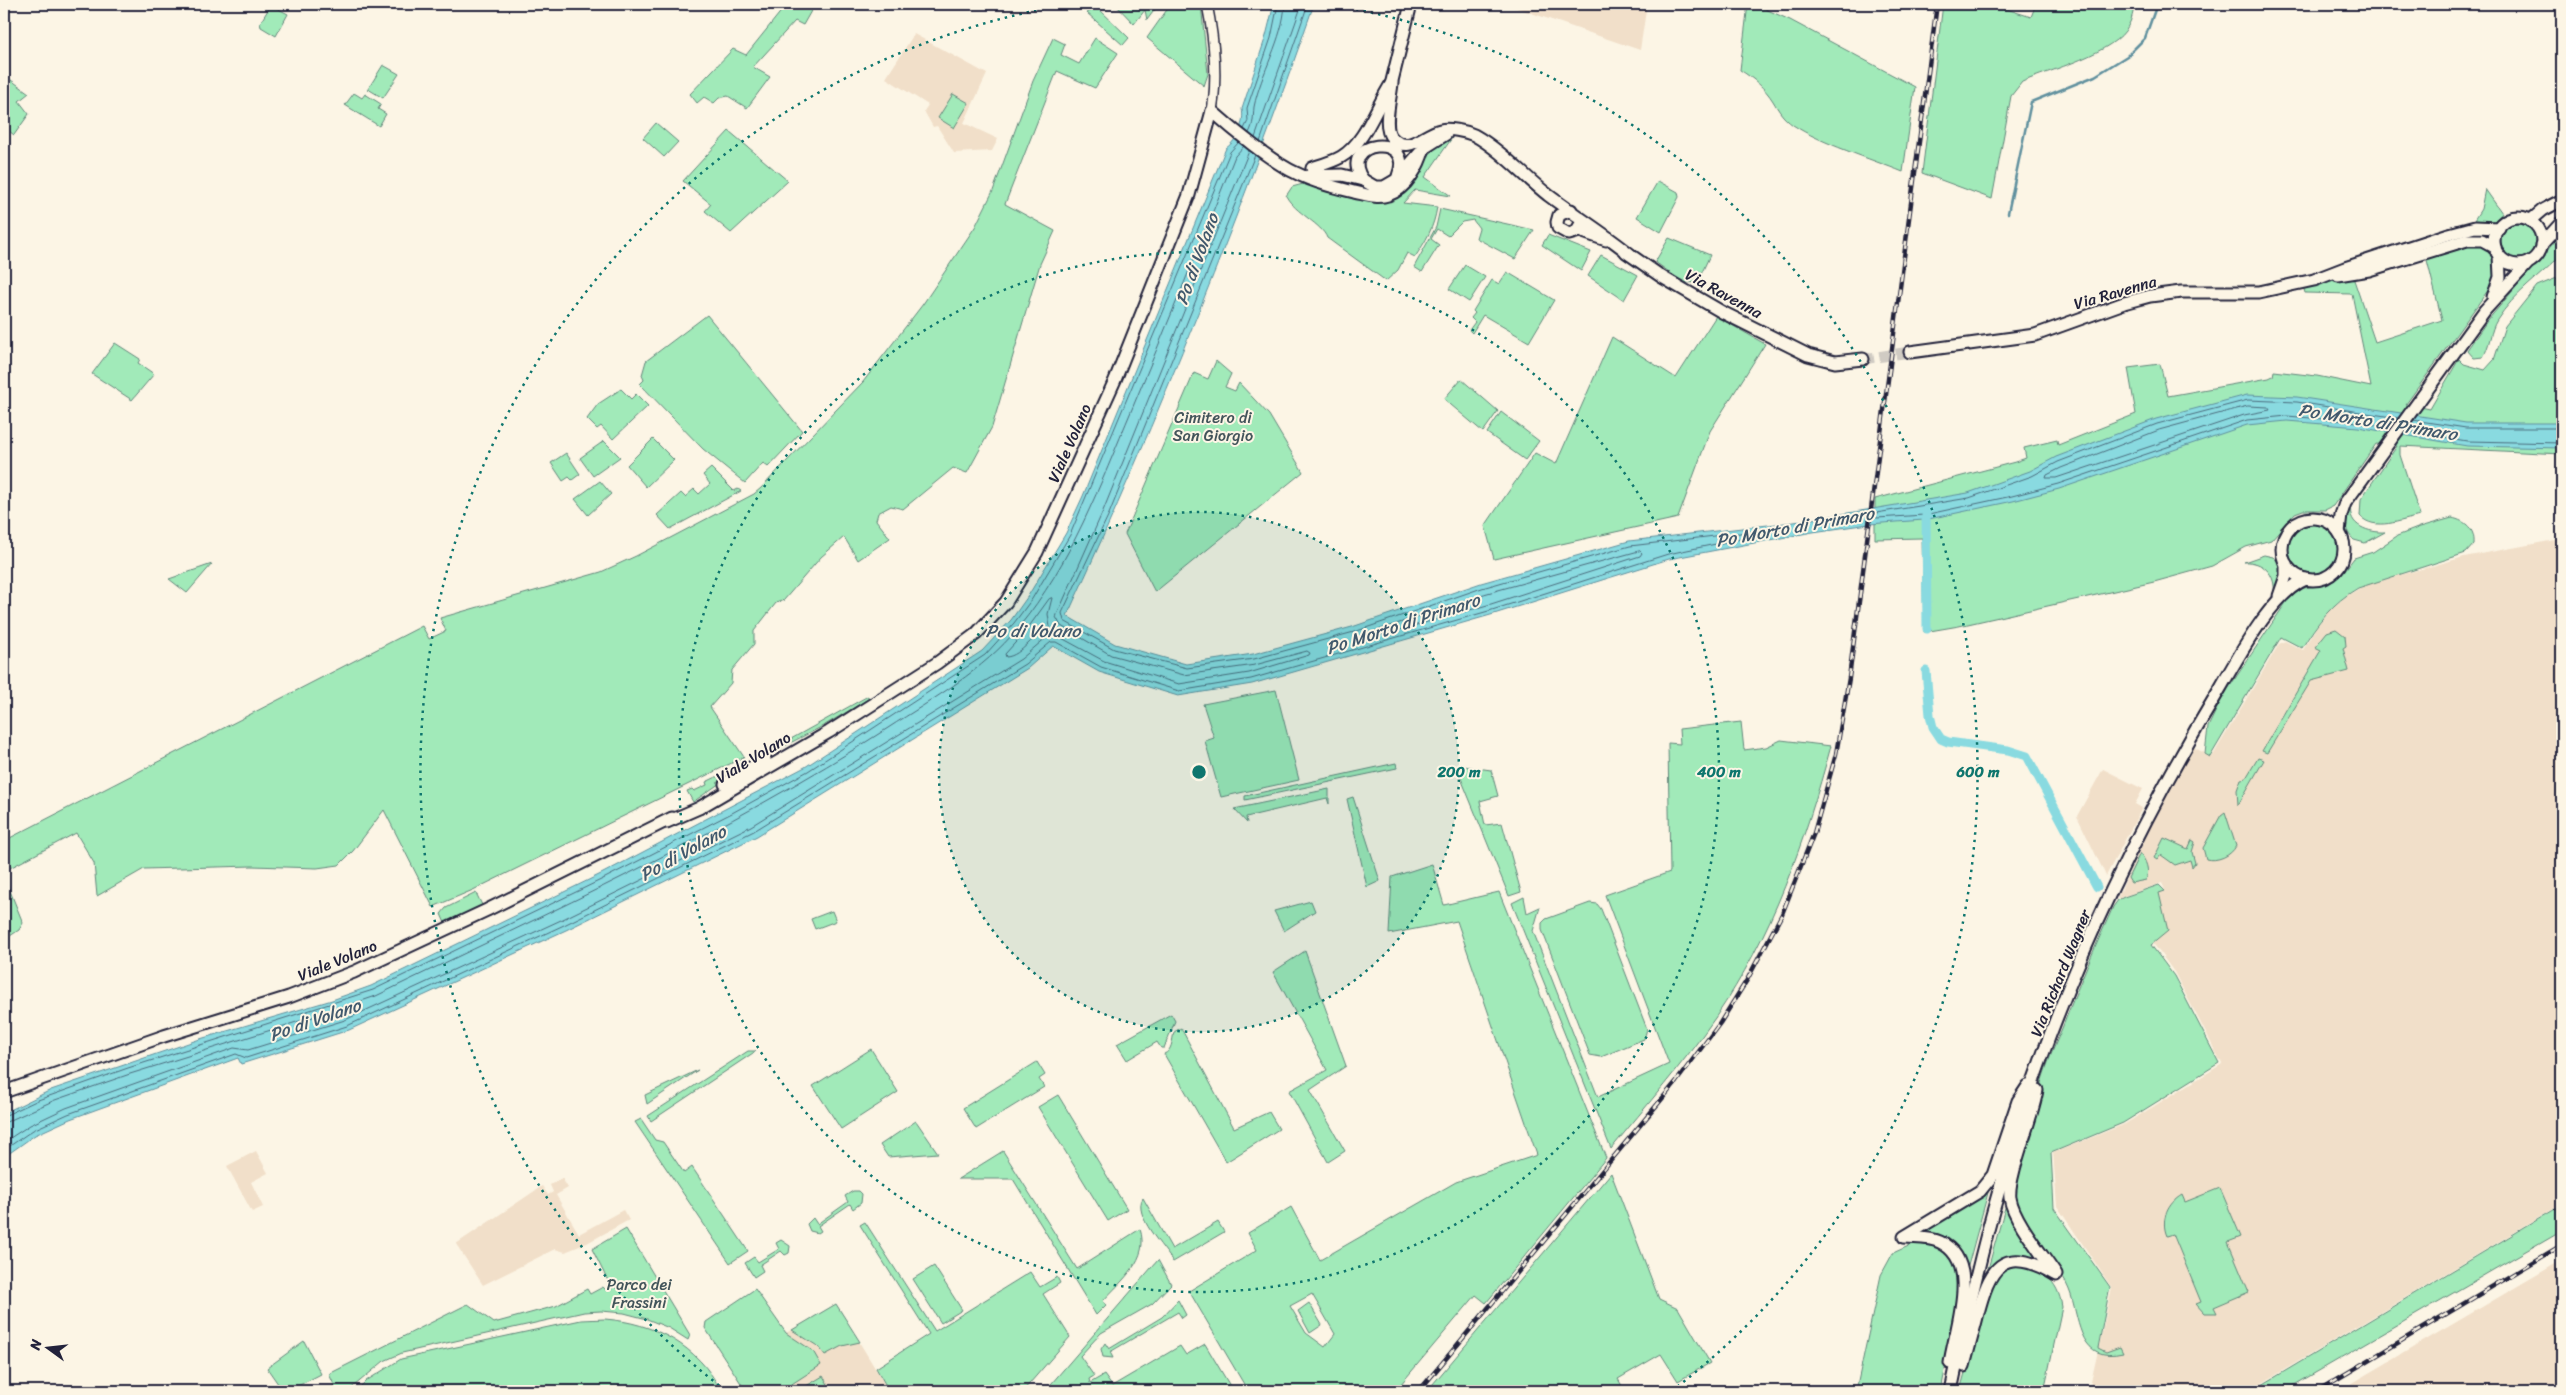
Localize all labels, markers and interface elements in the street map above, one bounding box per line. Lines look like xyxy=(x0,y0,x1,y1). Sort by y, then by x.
water label: Po di Volano xyxy=(1166,207,1229,309)
street label: Via Ravenna xyxy=(1680,260,1769,327)
street label: Via Ravenna xyxy=(2070,267,2161,318)
water label: Po Morto di Primaro xyxy=(2297,394,2461,451)
street label: Viale Volano xyxy=(1039,399,1100,487)
park label: Cimitero di San Giorgio xyxy=(1173,403,1253,450)
water label: Po Morto di Primaro xyxy=(1713,497,1878,557)
water label: Po Morto di Primaro xyxy=(1322,584,1486,664)
water label: Po di Volano xyxy=(985,615,1082,647)
street label: Viale Volano xyxy=(710,723,797,791)
text: 200 m xyxy=(1436,759,1481,785)
text: 400 m xyxy=(1696,759,1741,785)
text: 600 m xyxy=(1956,759,2000,785)
centre of rings xyxy=(1190,763,1208,781)
water label: Po di Volano xyxy=(634,815,734,890)
street label: Via Richard Wagner xyxy=(2022,904,2100,1041)
street label: Viale Volano xyxy=(293,931,382,990)
water label: Po di Volano xyxy=(265,989,367,1051)
park label: Parco dei Frassini xyxy=(606,1270,672,1317)
north arrow xyxy=(22,1322,72,1372)
text: N xyxy=(22,1337,49,1354)

